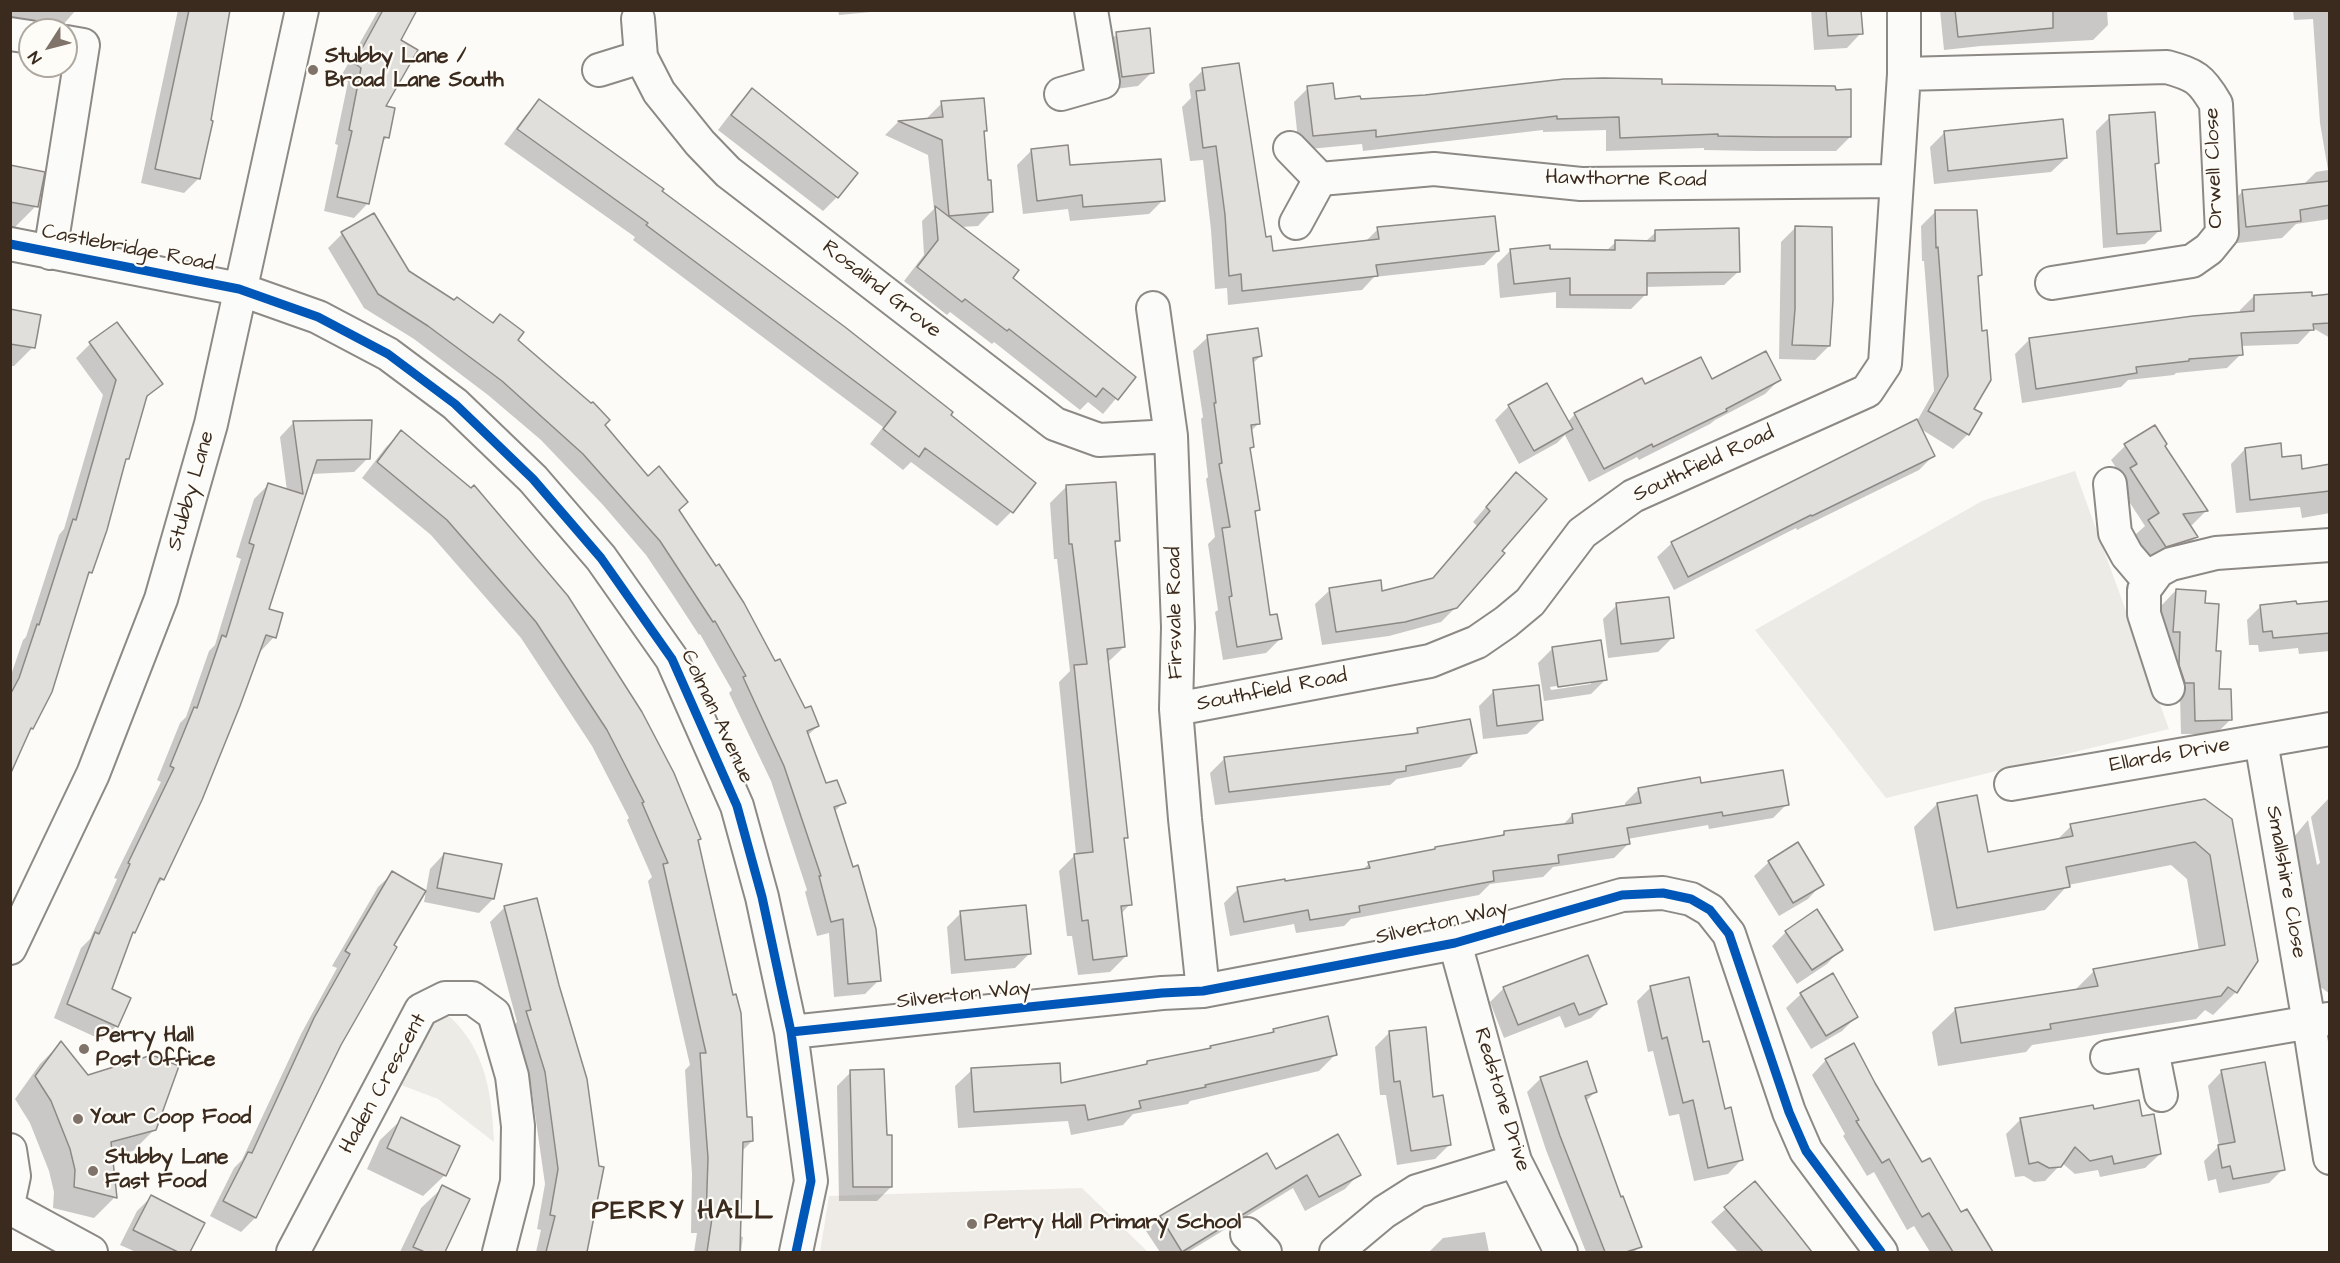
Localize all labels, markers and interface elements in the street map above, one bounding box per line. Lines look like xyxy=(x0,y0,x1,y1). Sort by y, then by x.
north arrow xyxy=(18,18,78,78)
place label: Stubby Lane / Broad Lane South xyxy=(325,45,504,95)
text: N xyxy=(23,47,47,68)
marker: Stubby Lane / Broad Lane South xyxy=(306,63,320,77)
street label: Orwell Close xyxy=(2200,107,2230,229)
street label: Hawthorne Road xyxy=(1545,166,1707,194)
street label: Castlebridge Road xyxy=(40,220,216,278)
street label: Rosalind Grove xyxy=(816,236,946,344)
street label: Southfield Road xyxy=(1630,421,1778,509)
street label: Stubby Lane xyxy=(163,428,221,554)
street label: Firsvale Road xyxy=(1162,546,1190,680)
street label: Colman Avenue xyxy=(674,646,758,788)
street label: Southfield Road xyxy=(1195,664,1349,718)
street label: Ellards Drive xyxy=(2108,733,2232,779)
street label: Smallshire Close xyxy=(2259,804,2311,960)
street label: Silverton Way xyxy=(1373,897,1511,951)
street label: Silverton Way xyxy=(896,976,1032,1016)
street label: Haden Crescent xyxy=(335,1009,433,1159)
place label: Perry Hall Post Office xyxy=(96,1024,215,1074)
street label: Redstone Drive xyxy=(1467,1025,1535,1175)
marker: Perry Hall Post Office xyxy=(77,1042,91,1056)
place label: Your Coop Food xyxy=(90,1106,251,1132)
marker: Your Coop Food xyxy=(71,1112,85,1126)
place label: Stubby Lane Fast Food xyxy=(105,1146,228,1196)
marker: Stubby Lane Fast Food xyxy=(86,1164,100,1178)
district label: PERRY HALL xyxy=(592,1196,774,1228)
place label: Perry Hall Primary School xyxy=(984,1211,1241,1237)
marker: Perry Hall Primary School xyxy=(965,1217,979,1231)

